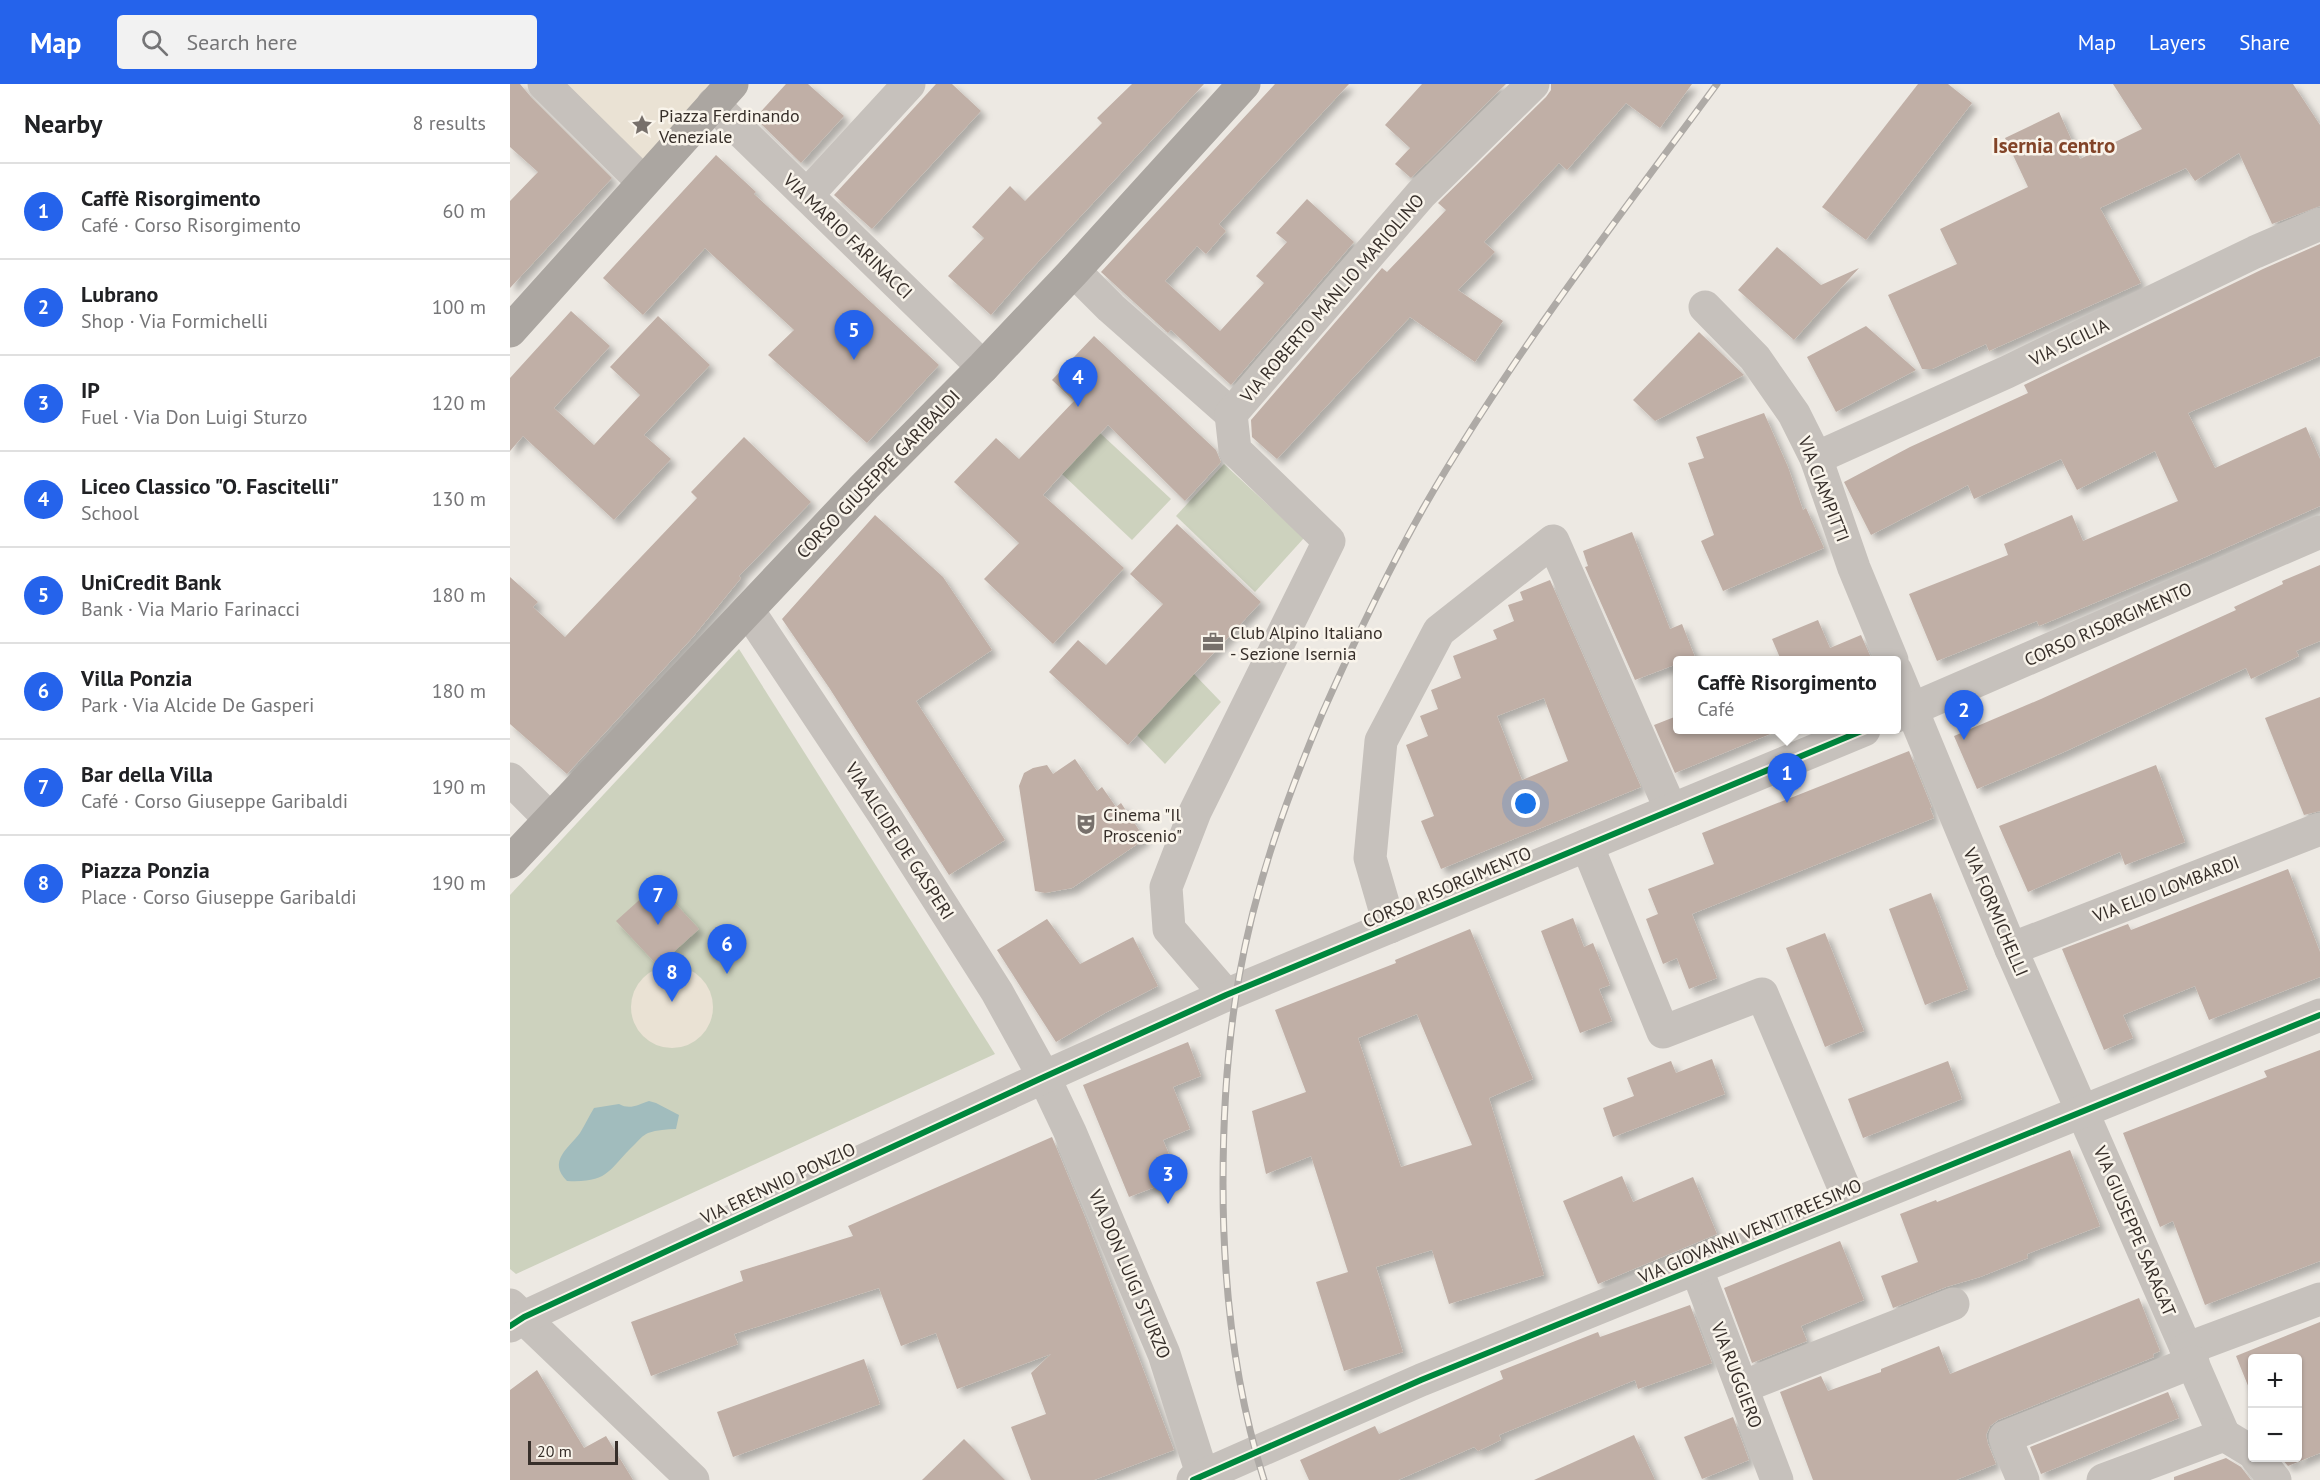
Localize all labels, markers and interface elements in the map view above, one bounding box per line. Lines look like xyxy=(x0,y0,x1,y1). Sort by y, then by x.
search box xyxy=(117,15,537,69)
text: Map xyxy=(30,24,81,61)
icon: search xyxy=(138,26,171,59)
text: Search here xyxy=(186,28,297,56)
text: Map xyxy=(2078,29,2116,56)
text: Layers xyxy=(2149,29,2206,56)
text: Share xyxy=(2239,29,2290,56)
place label: Piazza Ferdinando Veneziale xyxy=(658,104,800,148)
text: Nearby xyxy=(24,107,102,140)
text: 8 results xyxy=(413,110,486,136)
place icon: Piazza Ferdinando Veneziale xyxy=(630,113,654,137)
district label: Isernia centro xyxy=(1993,132,2115,159)
street label: VIA MARIO FARINACCI xyxy=(778,168,918,304)
text: Caffè Risorgimento xyxy=(81,184,261,212)
street label: VIA ROBERTO MANLIO MARIOLINO xyxy=(1234,189,1429,408)
text: 1 xyxy=(38,198,49,224)
text: 60 m xyxy=(443,198,486,224)
text: Café · Corso Risorgimento xyxy=(81,212,301,238)
text: Lubrano xyxy=(81,280,158,308)
text: 2 xyxy=(38,294,49,320)
text: 100 m xyxy=(432,294,486,320)
text: Shop · Via Formichelli xyxy=(81,308,268,334)
pin: 5 xyxy=(834,310,874,360)
street label: VIA SICILIA xyxy=(2025,313,2113,372)
pin: 4 xyxy=(1058,358,1098,407)
text: IP xyxy=(81,376,100,404)
street label: CORSO GIUSEPPE GARIBALDI xyxy=(791,385,965,563)
text: 3 xyxy=(38,390,49,416)
text: 120 m xyxy=(432,390,486,416)
text: Fuel · Via Don Luigi Sturzo xyxy=(81,404,307,430)
street label: VIA CIAMPITTI xyxy=(1793,432,1855,545)
text: Liceo Classico "O. Fascitelli" xyxy=(81,472,339,500)
text: 4 xyxy=(38,486,49,512)
text: 130 m xyxy=(432,486,486,512)
text: School xyxy=(81,500,139,526)
text: UniCredit Bank xyxy=(81,568,221,596)
street label: CORSO RISORGIMENTO xyxy=(2021,577,2195,671)
text: 5 xyxy=(38,582,49,608)
text: 180 m xyxy=(432,582,486,608)
text: Bank · Via Mario Farinacci xyxy=(81,596,300,622)
place label: Club Alpino Italiano - Sezione Isernia xyxy=(1230,621,1383,665)
office icon: Club Alpino Italiano - Sezione Isernia xyxy=(1201,630,1225,654)
popup xyxy=(1673,656,1901,734)
text: Villa Ponzia xyxy=(81,664,192,692)
text: Caffè Risorgimento xyxy=(1697,668,1877,696)
text: 6 xyxy=(38,678,49,704)
text: 180 m xyxy=(432,678,486,704)
pin: 2 xyxy=(1944,690,1984,740)
text: Park · Via Alcide De Gasperi xyxy=(81,692,314,718)
text: Café xyxy=(1697,696,1734,722)
pin: 1 xyxy=(1768,754,1806,803)
street label: VIA ALCIDE DE GASPERI xyxy=(840,757,959,924)
text: Bar della Villa xyxy=(81,760,213,788)
text: 7 xyxy=(38,774,49,800)
text: 190 m xyxy=(432,774,486,800)
text: Café · Corso Giuseppe Garibaldi xyxy=(81,788,348,814)
your location xyxy=(1511,789,1540,818)
place label: Cinema "Il Proscenio" xyxy=(1103,803,1182,847)
theatre icon: Cinema "Il Proscenio" xyxy=(1074,812,1098,836)
street label: CORSO RISORGIMENTO xyxy=(1359,841,1535,933)
street label: VIA FORMICHELLI xyxy=(1958,843,2033,980)
street label: VIA ELIO LOMBARDI xyxy=(2089,851,2242,928)
text: Piazza Ponzia xyxy=(81,856,210,884)
text: 8 xyxy=(38,870,49,896)
text: 190 m xyxy=(432,870,486,896)
pin: 7 xyxy=(638,876,678,925)
text: Place · Corso Giuseppe Garibaldi xyxy=(81,884,357,910)
pin: 6 xyxy=(708,924,746,974)
pin: 8 xyxy=(652,952,692,1002)
street label: VIA ERENNIO PONZIO xyxy=(696,1137,859,1229)
street label: VIA GIUSEPPE SARAGAT xyxy=(2088,1142,2181,1320)
pin: 3 xyxy=(1148,1154,1188,1204)
street label: VIA GIOVANNI VENTITREESIMO xyxy=(1634,1173,1865,1289)
street label: VIA DON LUIGI STURZO xyxy=(1084,1185,1176,1362)
street label: VIA RUGGIERO xyxy=(1706,1318,1768,1431)
map controls xyxy=(2248,1354,2302,1462)
button: + xyxy=(2248,1354,2302,1408)
button: − xyxy=(2248,1408,2302,1462)
scale bar xyxy=(528,1438,618,1466)
text: 20 m xyxy=(537,1441,572,1461)

